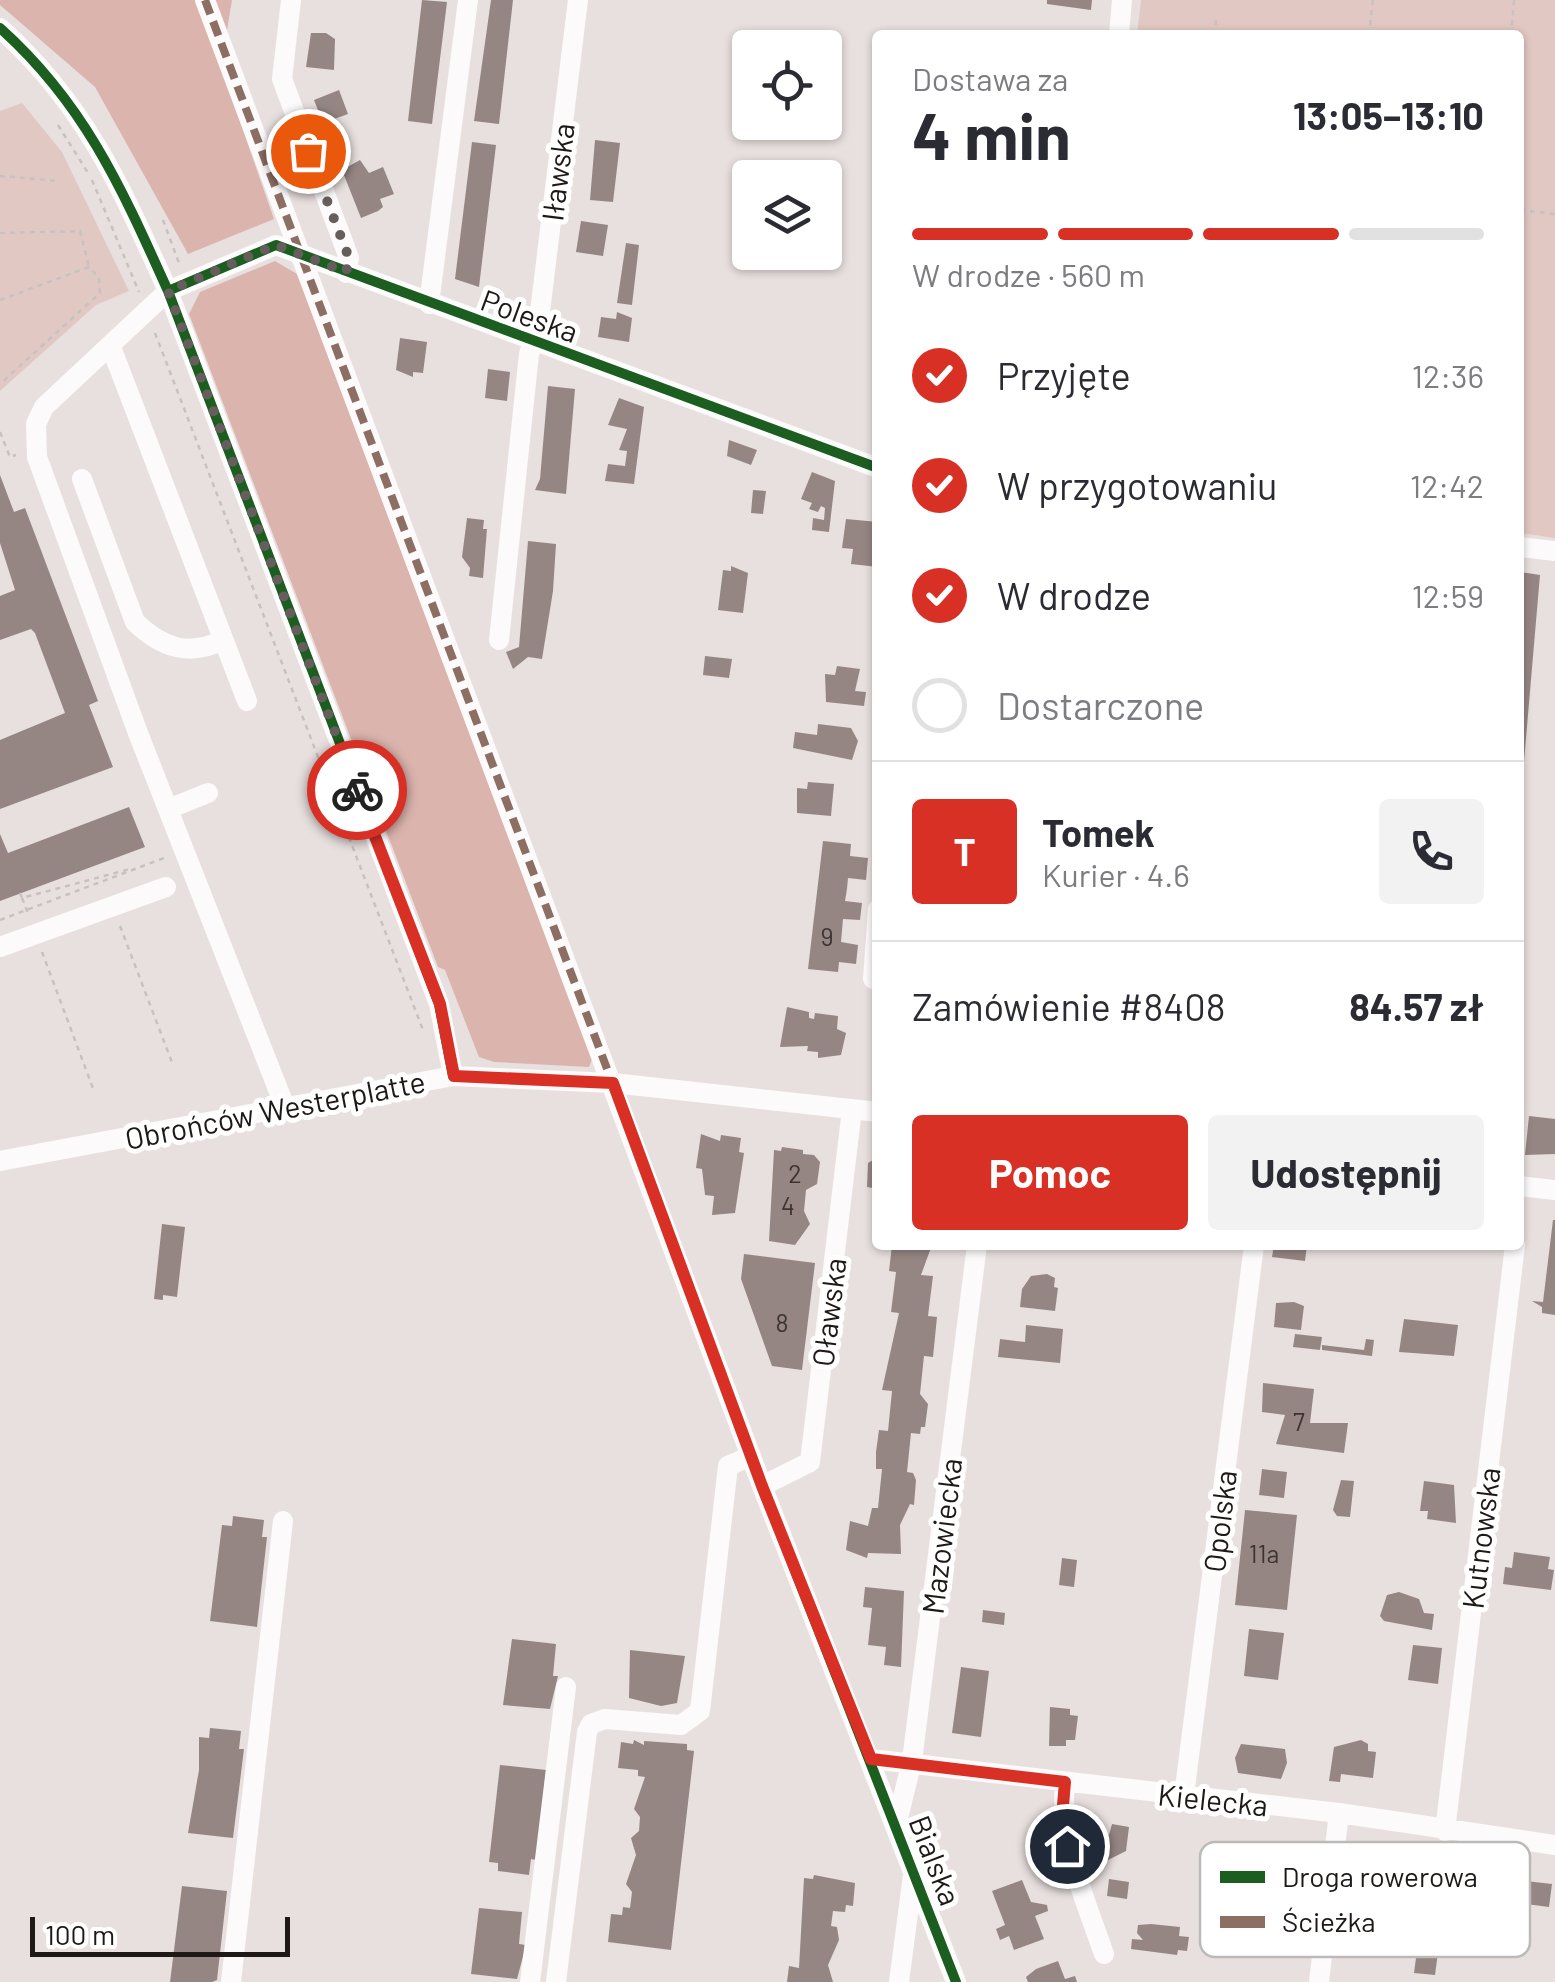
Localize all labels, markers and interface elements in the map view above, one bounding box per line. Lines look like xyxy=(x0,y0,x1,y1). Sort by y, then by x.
map controls xyxy=(732,30,842,270)
button: locate xyxy=(732,30,842,140)
text: Dostawa za xyxy=(912,59,1068,97)
text: 13:05–13:10 xyxy=(1293,92,1484,138)
text: 4 min xyxy=(912,95,1071,173)
pin xyxy=(266,109,351,194)
street label: Iławska xyxy=(533,121,581,223)
icon: bag xyxy=(281,124,336,179)
button: layers xyxy=(732,160,842,270)
text: W drodze · 560 m xyxy=(912,255,1145,293)
street label: Poleska xyxy=(477,281,583,349)
icon: check xyxy=(912,348,967,403)
text: Przyjęte xyxy=(997,352,1131,398)
text: 12:36 xyxy=(1412,356,1484,394)
icon: check xyxy=(912,458,967,513)
text: W przygotowaniu xyxy=(997,462,1277,508)
text: 12:42 xyxy=(1410,466,1484,504)
icon: check xyxy=(912,568,967,623)
text: W drodze xyxy=(997,572,1151,618)
text: 12:59 xyxy=(1412,576,1484,614)
text: Dostarczone xyxy=(997,682,1204,728)
courier xyxy=(307,740,407,840)
icon: bike xyxy=(330,763,385,818)
button: phone xyxy=(1379,799,1484,904)
text: Tomek xyxy=(1042,809,1155,855)
text: T xyxy=(953,828,976,874)
text: Kurier · 4.6 xyxy=(1042,855,1190,893)
house number: 9 xyxy=(820,921,834,951)
text: Zamówienie #8408 xyxy=(912,983,1225,1029)
text: 84.57 zł xyxy=(1349,983,1484,1029)
street label: Obrońców Westerplatte xyxy=(122,1062,428,1156)
button: Pomoc xyxy=(912,1115,1188,1230)
button: Udostępnij xyxy=(1208,1115,1484,1230)
house number: 2 xyxy=(788,1158,802,1188)
house number: 4 xyxy=(781,1190,795,1220)
street label: Oławska xyxy=(803,1256,853,1368)
house number: 8 xyxy=(775,1307,789,1337)
house number: 7 xyxy=(1293,1406,1305,1436)
street label: Mazowiecka xyxy=(914,1456,968,1616)
street label: Kutnowska xyxy=(1453,1465,1507,1611)
street label: Opolska xyxy=(1195,1468,1243,1574)
house number: 11a xyxy=(1249,1538,1279,1568)
street label: Kielecka xyxy=(1156,1775,1270,1823)
pin xyxy=(1025,1804,1110,1889)
street label: Bialska xyxy=(902,1810,970,1910)
icon: home xyxy=(1040,1819,1095,1874)
legend xyxy=(1200,1842,1530,1957)
text: Droga rowerowa xyxy=(1282,1859,1478,1893)
text: Ścieżka xyxy=(1282,1904,1376,1938)
scale bar xyxy=(30,1912,290,1956)
text: 100 m xyxy=(45,1917,115,1951)

